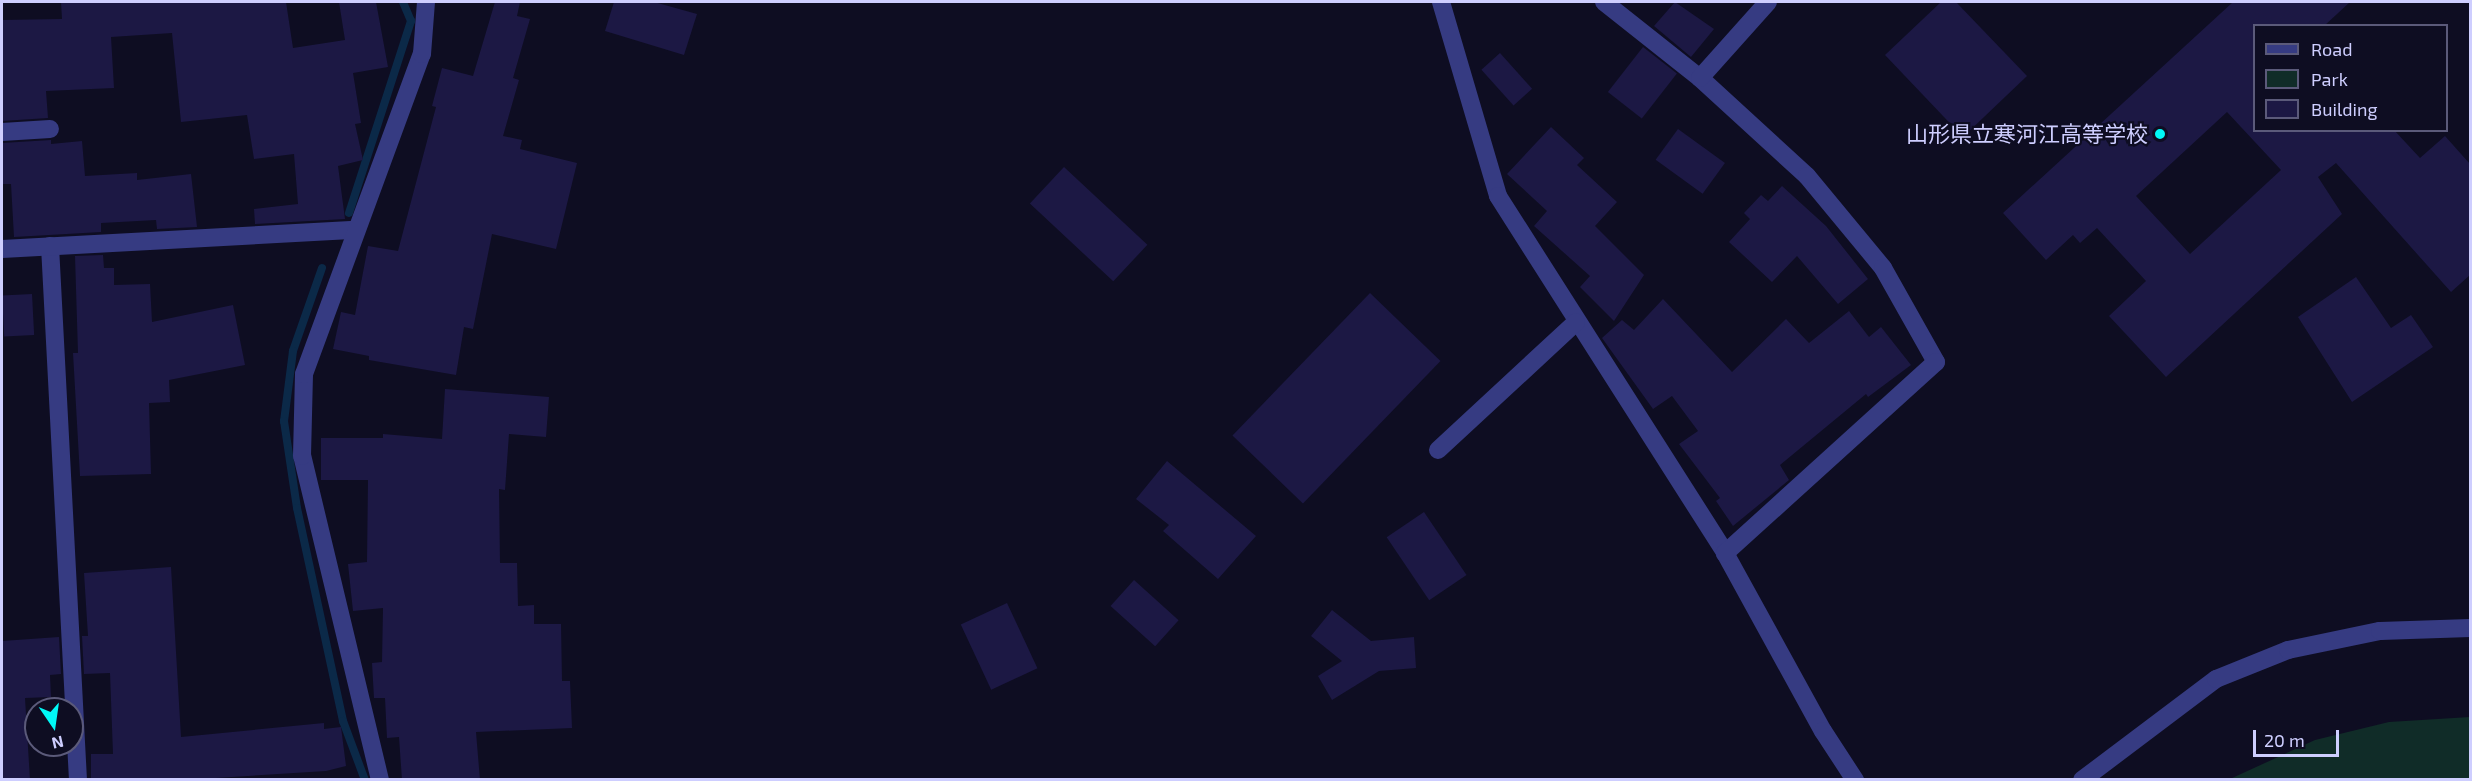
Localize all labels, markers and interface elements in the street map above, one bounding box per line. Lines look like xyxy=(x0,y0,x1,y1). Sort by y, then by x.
legend xyxy=(2253,24,2448,132)
text: Road xyxy=(2311,38,2352,60)
text: Park xyxy=(2311,68,2348,90)
text: Building xyxy=(2311,98,2378,120)
place label: 山形県立寒河江高等学校 xyxy=(1906,121,2148,147)
marker: 山形県立寒河江高等学校 xyxy=(2153,127,2167,141)
north arrow xyxy=(24,697,84,757)
scale bar xyxy=(2256,718,2342,756)
text: 20 m xyxy=(2264,729,2305,751)
text: N xyxy=(50,733,65,754)

